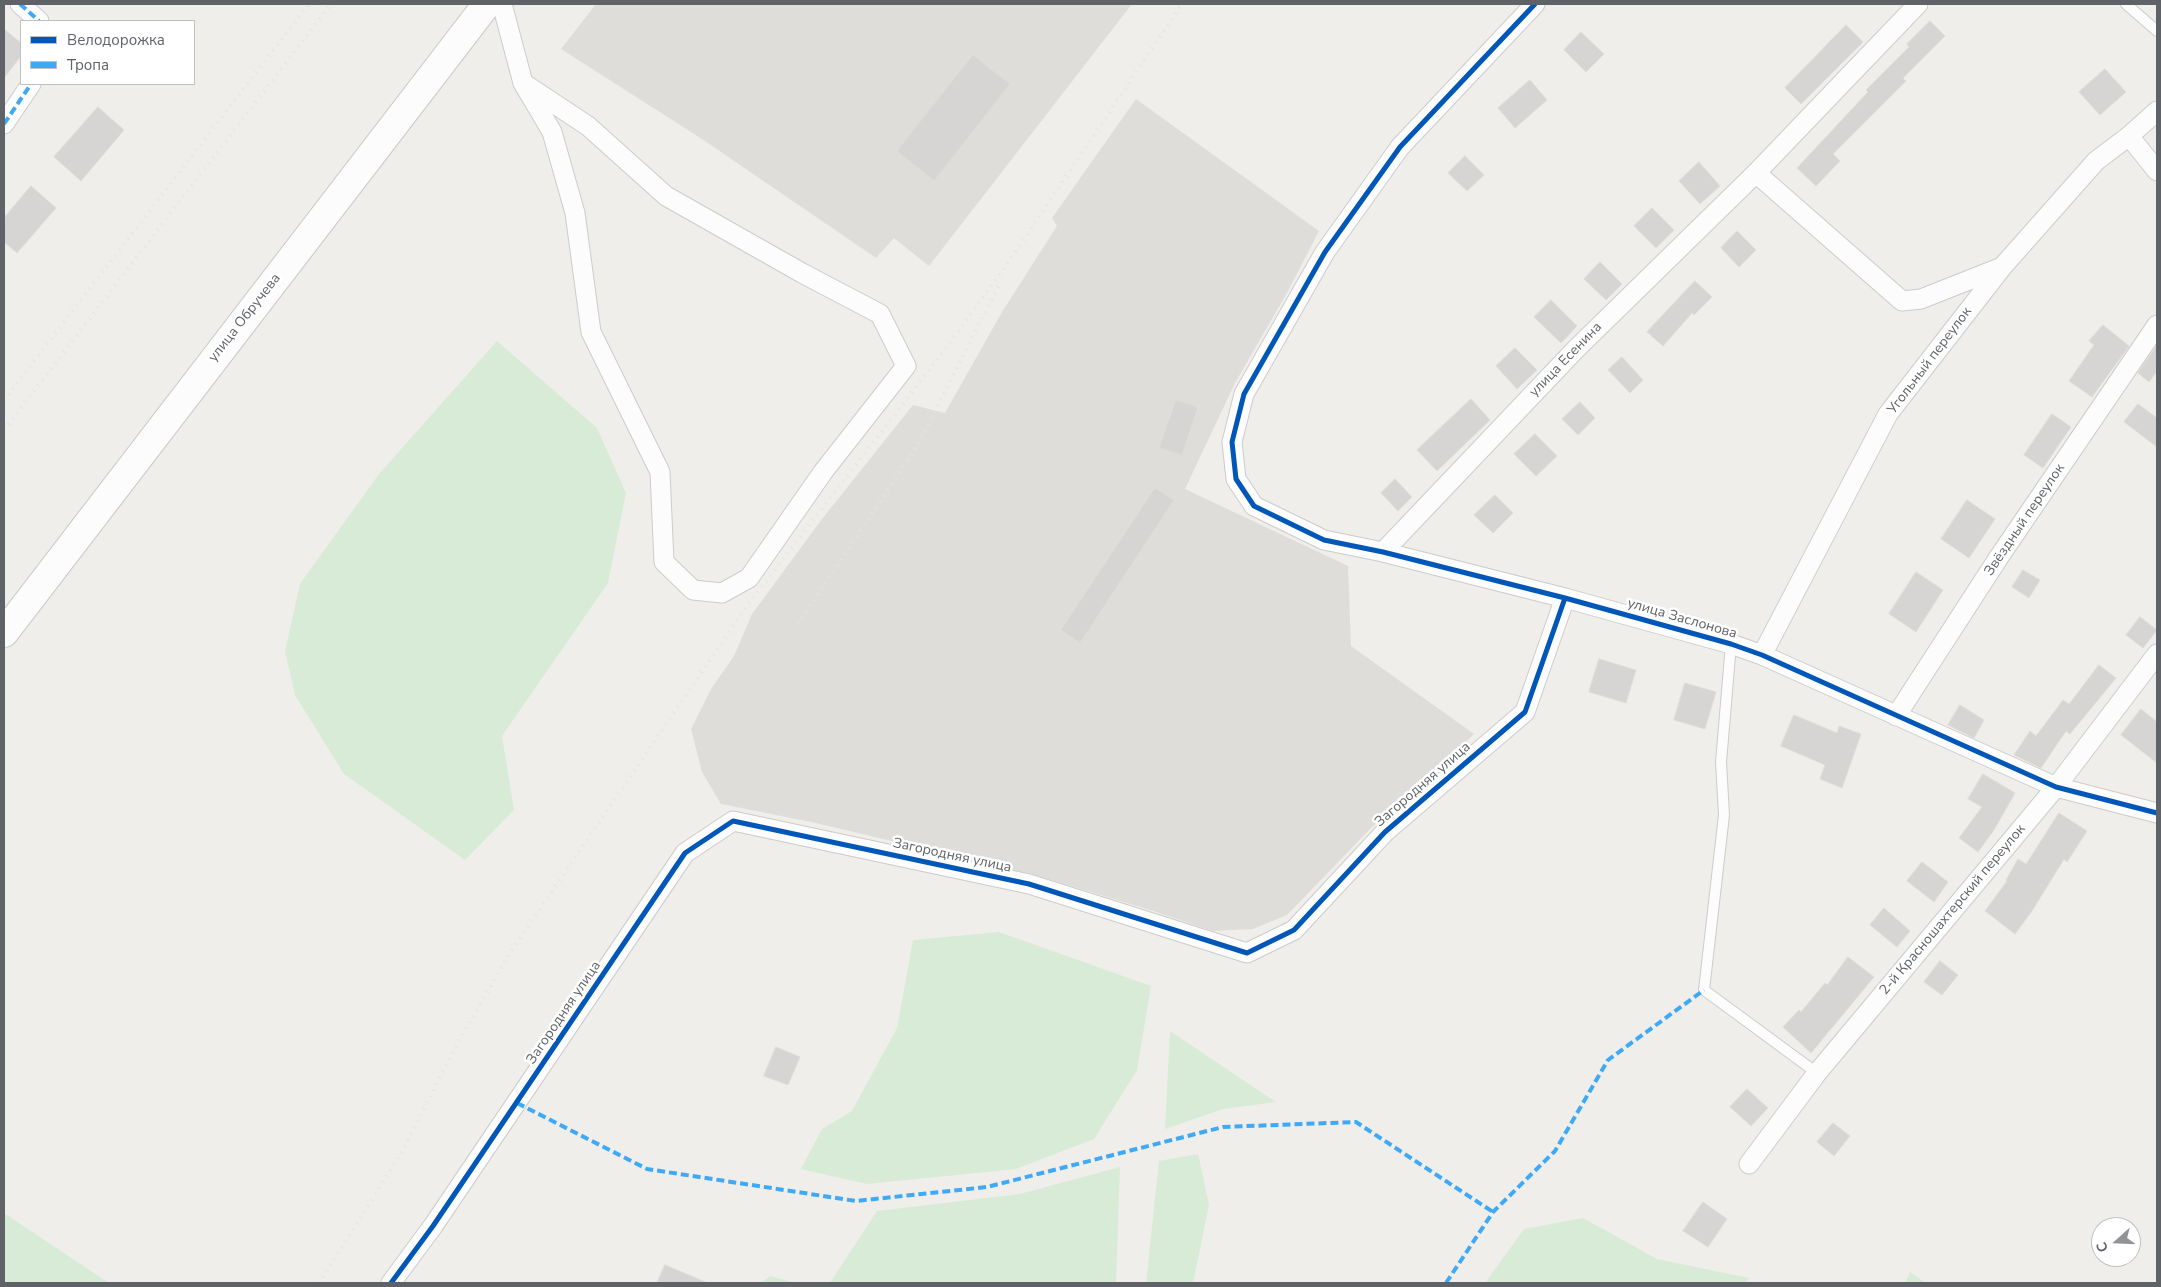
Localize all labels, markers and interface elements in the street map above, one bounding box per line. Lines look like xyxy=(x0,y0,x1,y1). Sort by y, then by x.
legend xyxy=(20,20,195,85)
text: Велодорожка xyxy=(67,30,165,50)
text: Тропа xyxy=(67,55,109,75)
street label: улица Обручева xyxy=(205,271,285,365)
street label: Угольный переулок xyxy=(1884,304,1976,418)
street label: улица Есенина xyxy=(1526,319,1606,401)
street label: Звёздный переулок xyxy=(1981,461,2069,579)
street label: улица Заслонова xyxy=(1625,595,1739,643)
street label: Загородняя улица xyxy=(1372,739,1474,831)
street label: 2-й Красношахтерский переулок xyxy=(1877,821,2029,999)
street label: Загородняя улица xyxy=(891,835,1013,877)
street label: Загородняя улица xyxy=(523,958,605,1068)
north arrow xyxy=(2091,1217,2141,1267)
text: С xyxy=(2092,1239,2113,1255)

